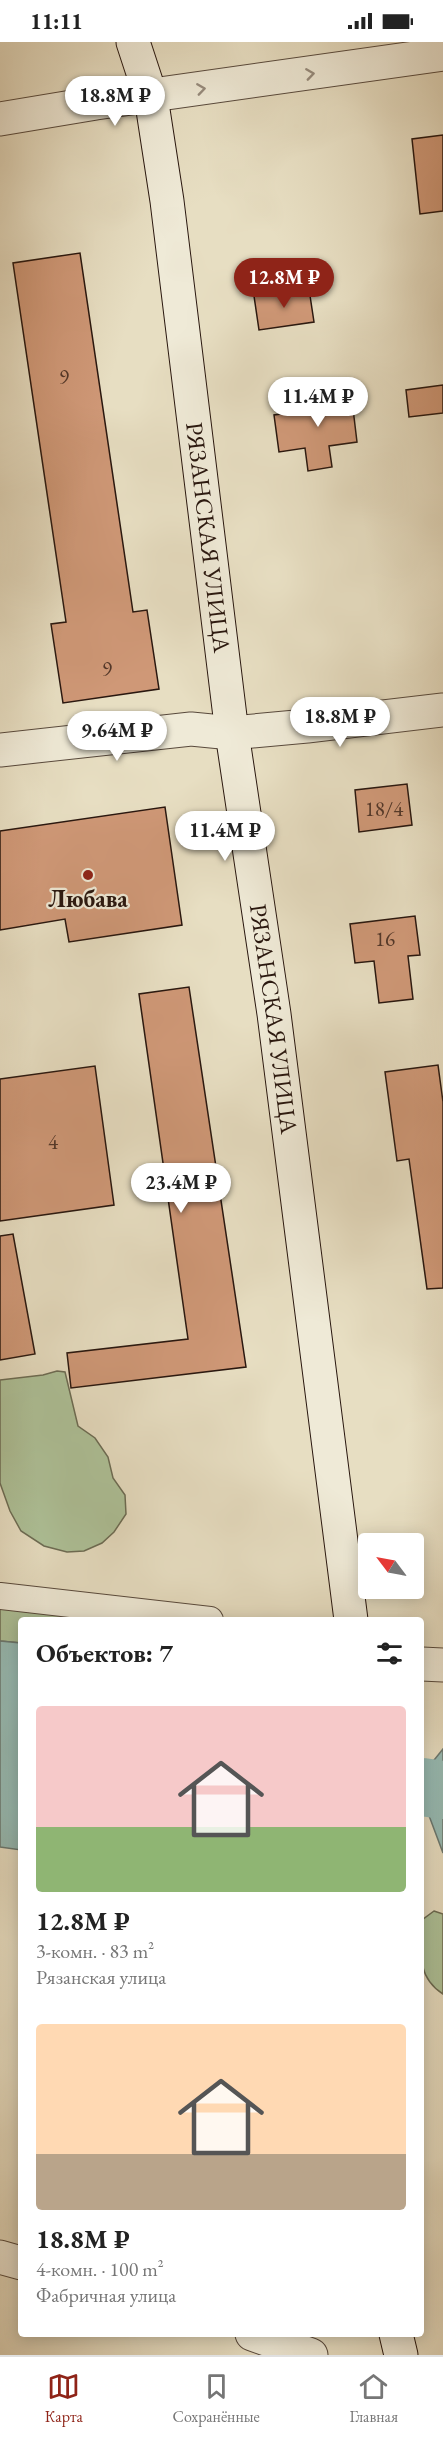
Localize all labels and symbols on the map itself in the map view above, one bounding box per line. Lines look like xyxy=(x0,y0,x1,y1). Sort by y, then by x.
one-way arrow xyxy=(305,68,314,80)
pin: 18.8M ₽ xyxy=(60,76,170,127)
one-way arrow xyxy=(197,84,206,96)
pin: 12.8M ₽ xyxy=(229,258,339,309)
house number: 9 xyxy=(59,363,69,390)
pin: 11.4M ₽ xyxy=(263,377,373,428)
street label: РЯЗАНСКАЯ УЛИЦА xyxy=(179,420,238,655)
house number: 9 xyxy=(102,655,112,682)
pin: 18.8M ₽ xyxy=(285,697,395,748)
pin: 9.64M ₽ xyxy=(62,711,172,762)
house number: 18/4 xyxy=(365,795,404,822)
pin: 11.4M ₽ xyxy=(170,811,280,862)
marker: Любава xyxy=(81,868,95,882)
place label: Любава xyxy=(48,883,128,914)
street label: РЯЗАНСКАЯ УЛИЦА xyxy=(243,902,305,1136)
house number: 16 xyxy=(375,925,395,952)
house number: 4 xyxy=(48,1128,59,1155)
pin: 23.4M ₽ xyxy=(126,1163,236,1214)
north arrow xyxy=(358,1533,424,1599)

